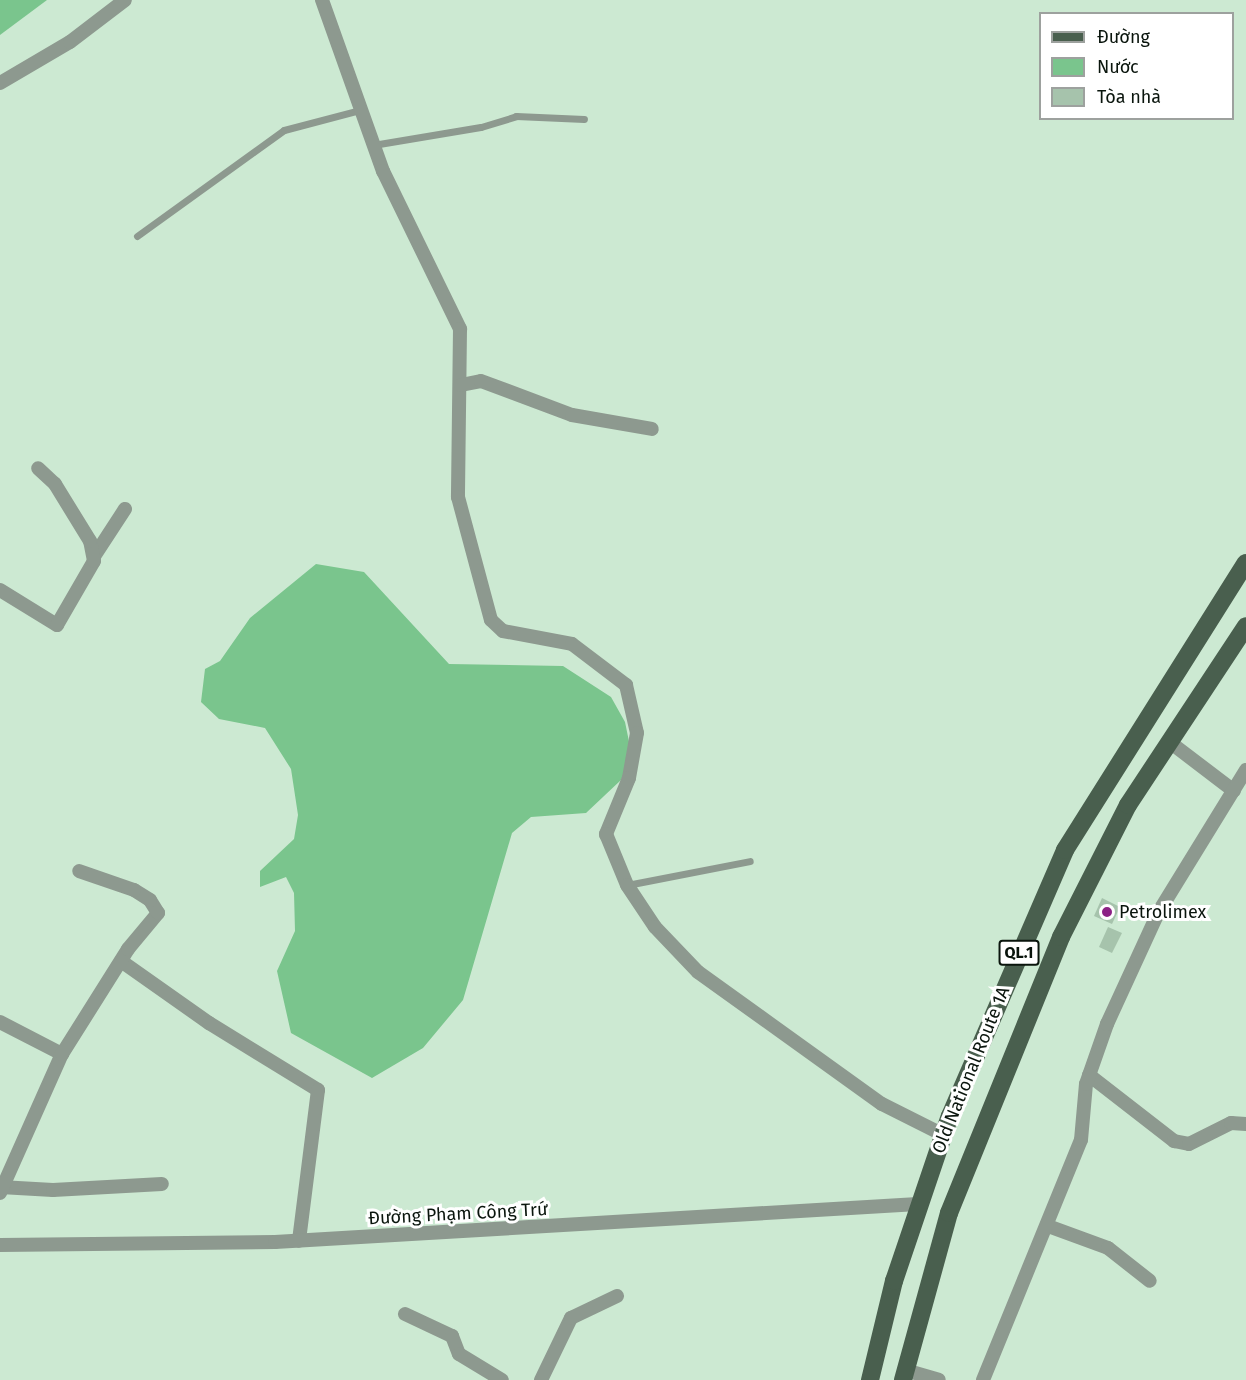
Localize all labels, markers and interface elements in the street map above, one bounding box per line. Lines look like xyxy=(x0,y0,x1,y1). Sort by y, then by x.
legend xyxy=(1039,12,1234,120)
text: Đường xyxy=(1097,26,1150,48)
text: Nước xyxy=(1097,56,1139,78)
text: Tòa nhà xyxy=(1097,86,1161,108)
place label: Petrolimex xyxy=(1119,901,1206,923)
marker: Petrolimex xyxy=(1100,905,1114,919)
road number: QL.1 xyxy=(998,940,1040,966)
street label: Old National Route 1A xyxy=(928,983,1014,1157)
street label: Đường Phạm Công Trứ xyxy=(368,1199,548,1229)

